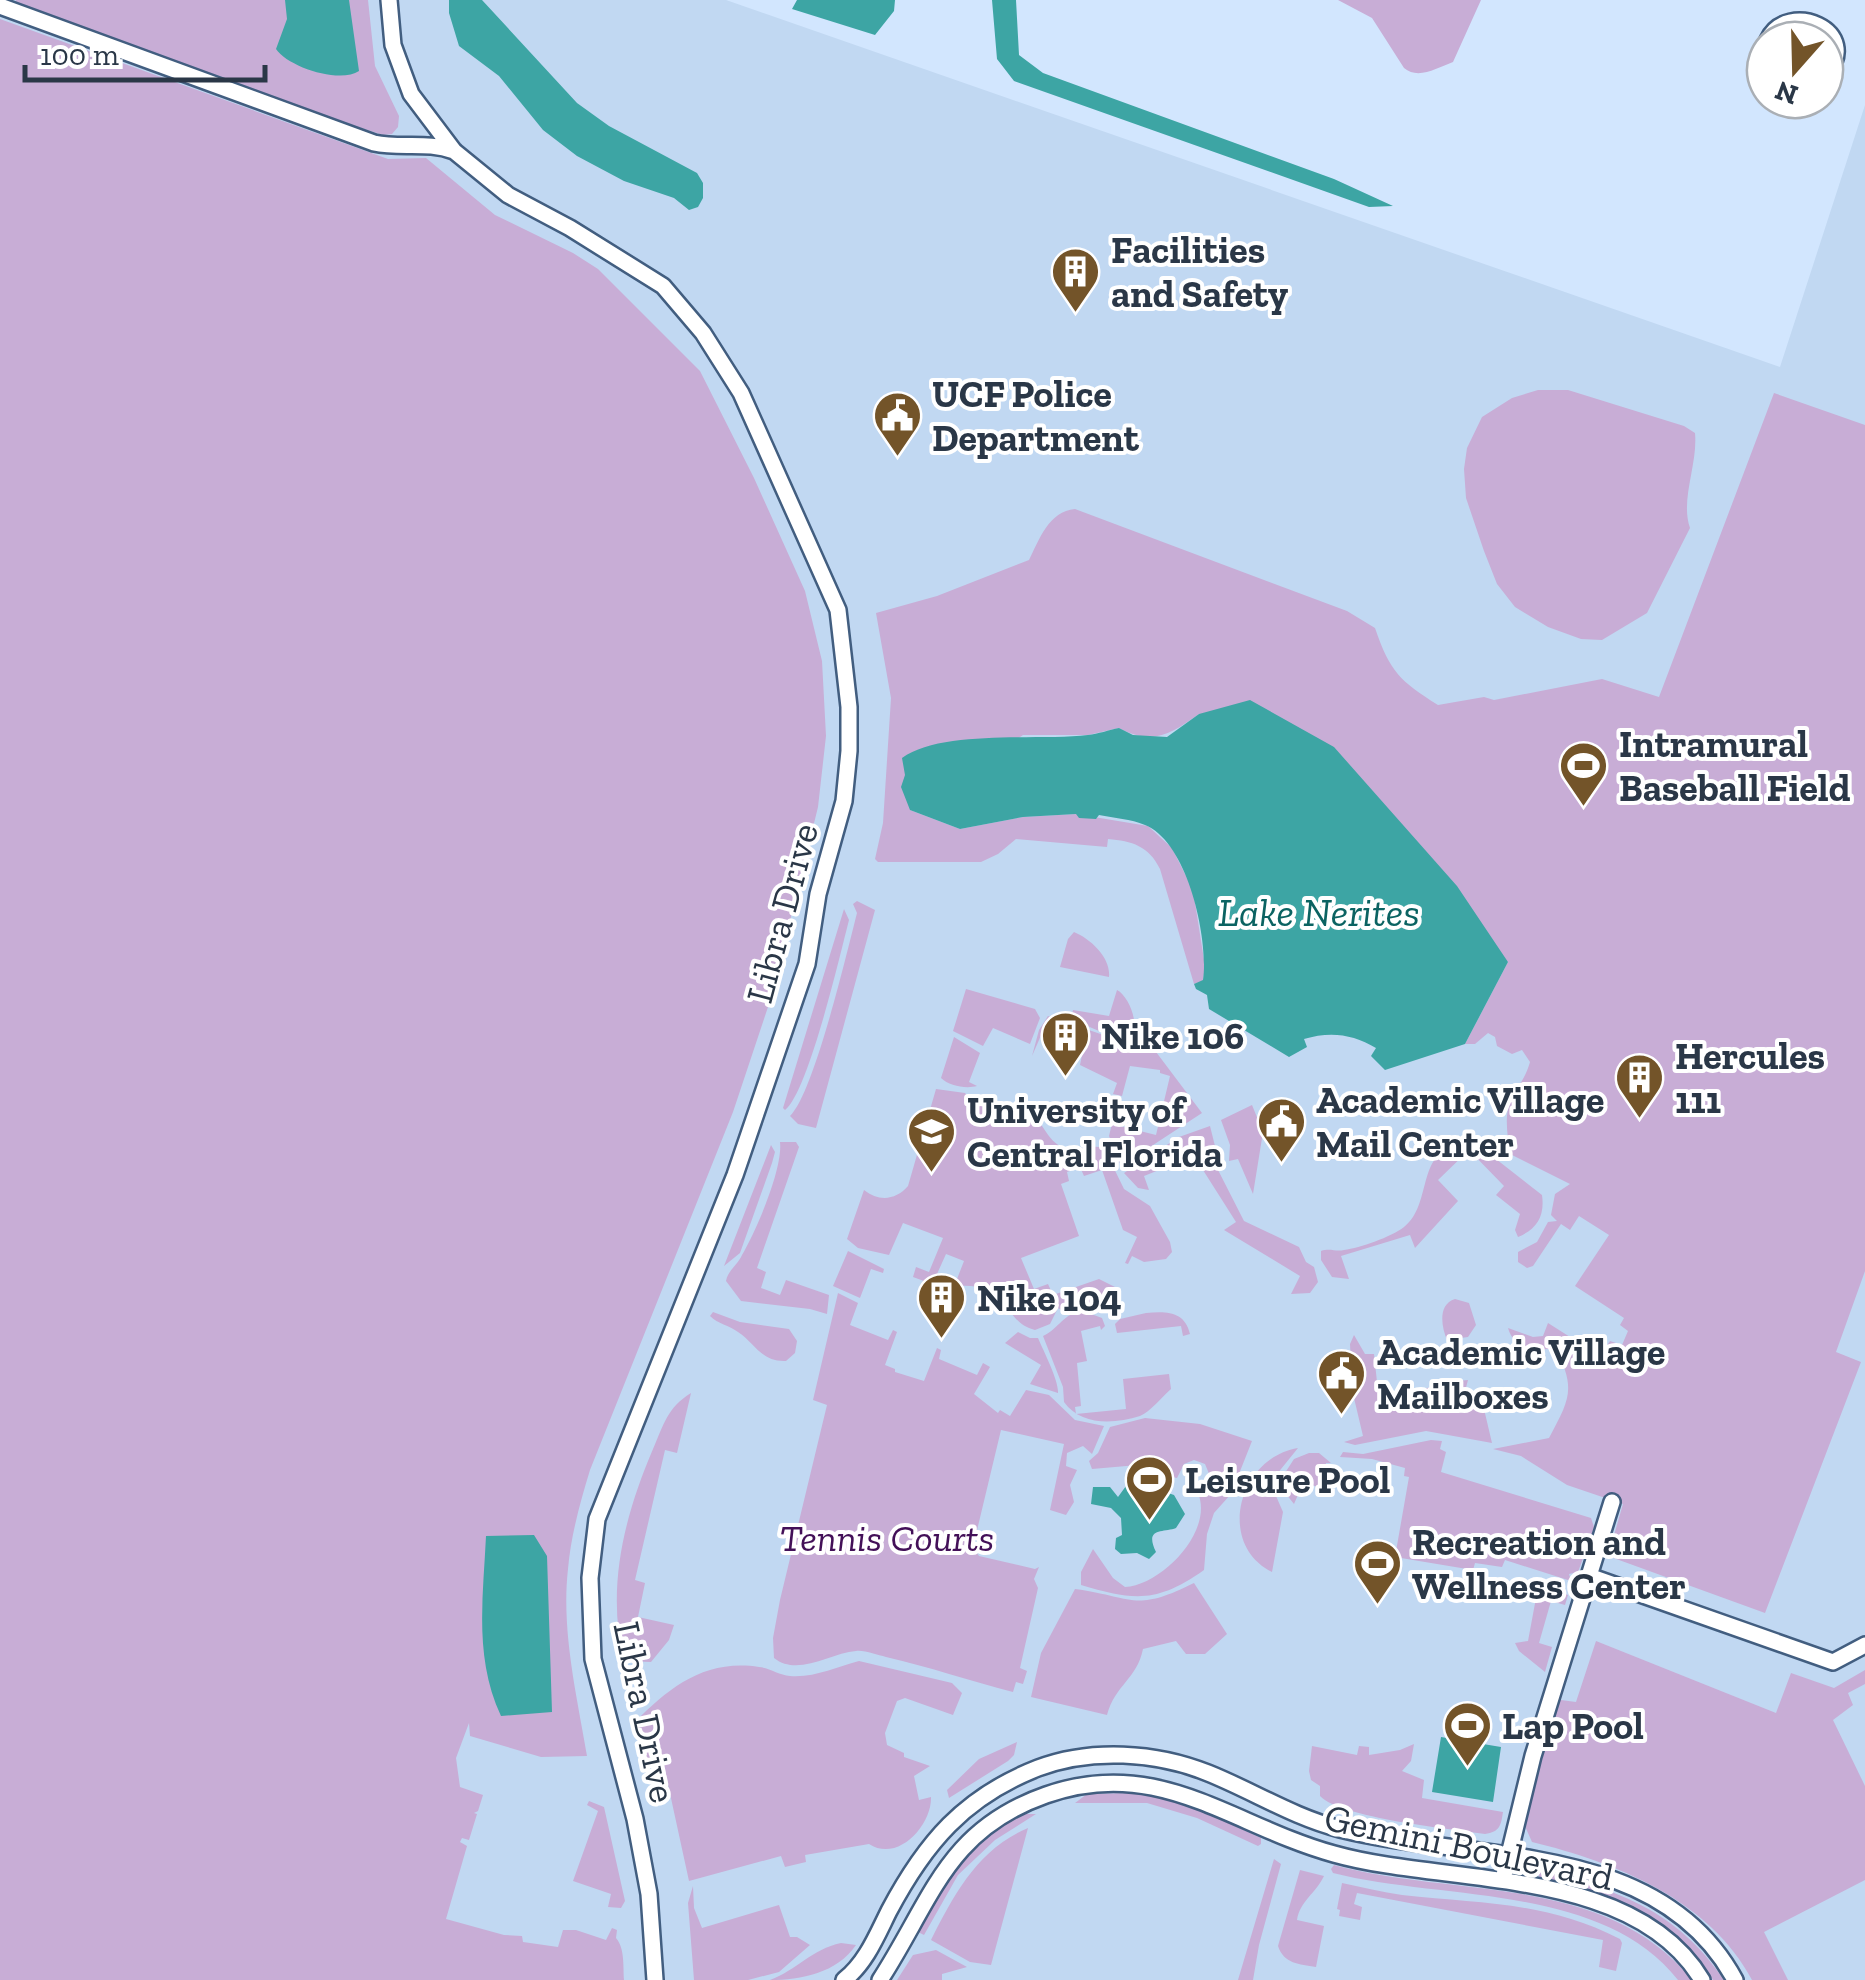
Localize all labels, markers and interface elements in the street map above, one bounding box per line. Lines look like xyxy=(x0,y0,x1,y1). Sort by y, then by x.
scale bar xyxy=(25,20,265,82)
north arrow xyxy=(1745,20,1845,120)
text: 100 m xyxy=(40,37,119,73)
text: N xyxy=(1771,74,1802,112)
place label: Facilities and Safety xyxy=(1111,227,1288,317)
building icon: Facilities and Safety xyxy=(1050,246,1102,314)
place label: UCF Police Department xyxy=(932,371,1140,461)
public building icon: UCF Police Department xyxy=(871,390,923,458)
place label: Intramural Baseball Field xyxy=(1619,721,1851,811)
sports icon: Intramural Baseball Field xyxy=(1558,740,1610,808)
street label: Libra Drive xyxy=(736,818,828,1008)
water label: Lake Nerites xyxy=(1218,888,1420,936)
building icon: Nike 106 xyxy=(1040,1010,1092,1078)
place label: Nike 106 xyxy=(1101,1013,1244,1059)
place label: Hercules 111 xyxy=(1675,1033,1825,1123)
building icon: Hercules 111 xyxy=(1614,1052,1666,1120)
place label: Academic Village Mail Center xyxy=(1316,1077,1604,1167)
place label: University of Central Florida xyxy=(967,1087,1223,1177)
public building icon: Academic Village Mail Center xyxy=(1255,1096,1307,1164)
school or university icon: University of Central Florida xyxy=(906,1106,958,1174)
building icon: Nike 104 xyxy=(916,1272,968,1340)
place label: Nike 104 xyxy=(977,1275,1122,1321)
place label: Academic Village Mailboxes xyxy=(1377,1329,1665,1419)
public building icon: Academic Village Mailboxes xyxy=(1316,1348,1368,1416)
sports icon: Leisure Pool xyxy=(1124,1454,1176,1522)
place label: Leisure Pool xyxy=(1185,1457,1391,1503)
park label: Tennis Courts xyxy=(780,1515,994,1561)
place label: Recreation and Wellness Center xyxy=(1412,1519,1686,1609)
sports icon: Recreation and Wellness Center xyxy=(1351,1538,1403,1606)
street label: Libra Drive xyxy=(603,1617,687,1807)
sports icon: Lap Pool xyxy=(1441,1700,1493,1768)
place label: Lap Pool xyxy=(1502,1703,1644,1749)
street label: Gemini Boulevard xyxy=(1320,1794,1618,1900)

